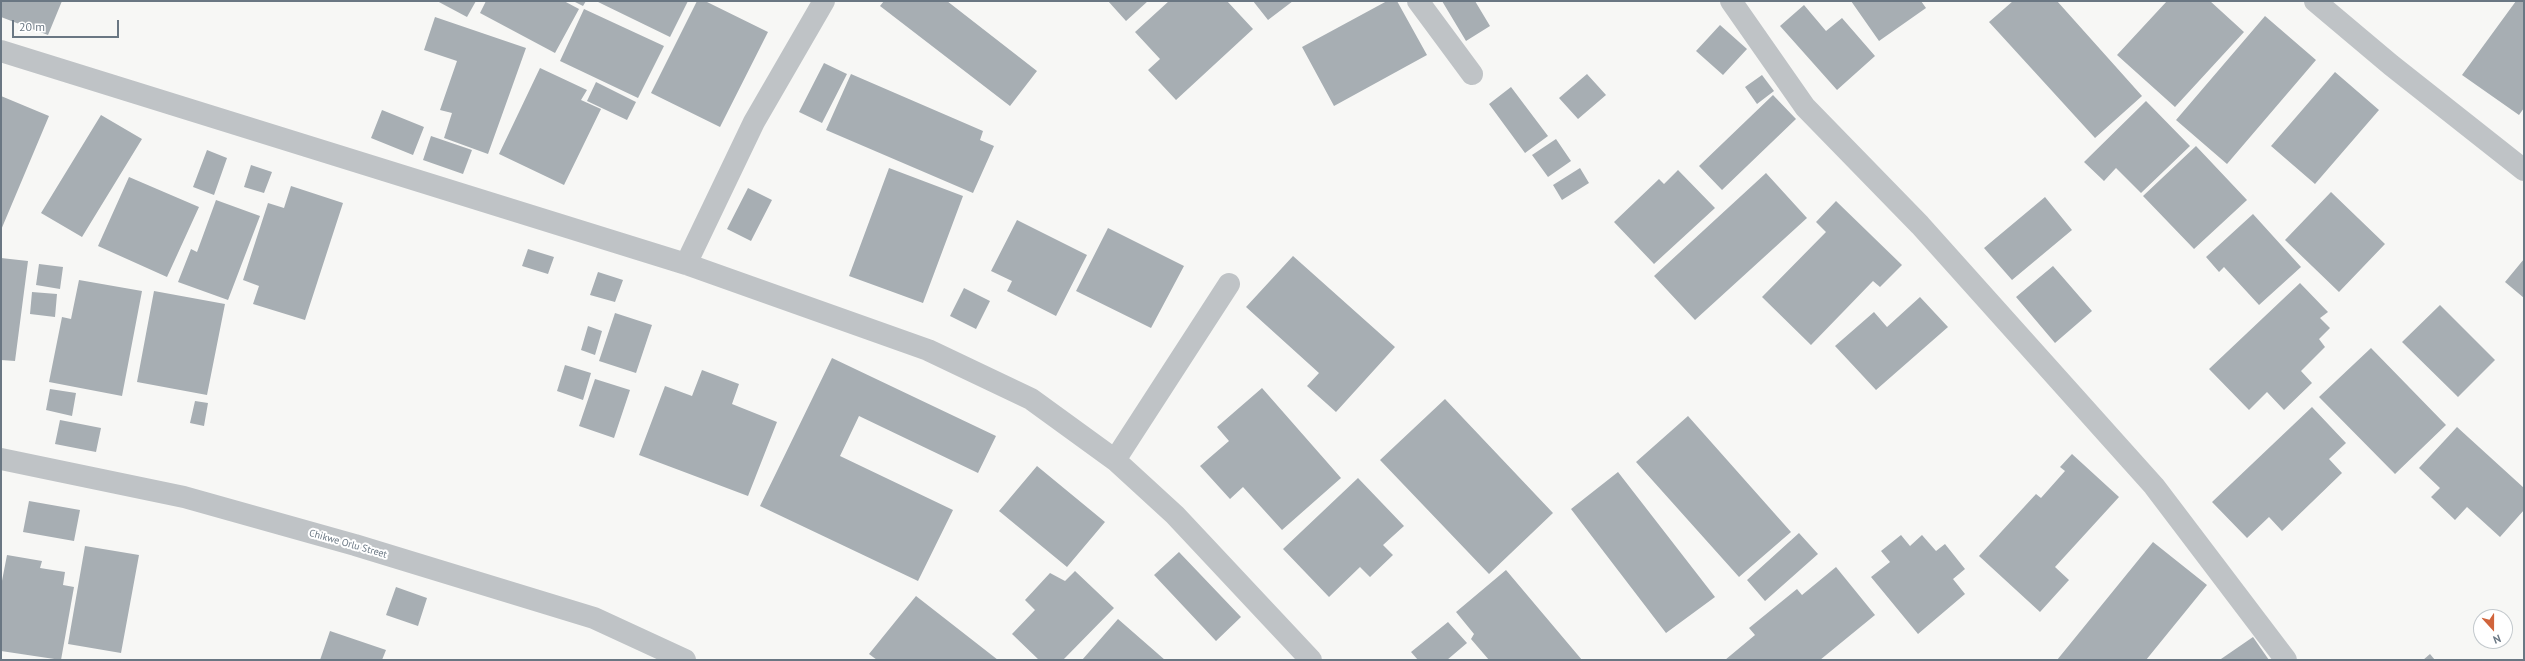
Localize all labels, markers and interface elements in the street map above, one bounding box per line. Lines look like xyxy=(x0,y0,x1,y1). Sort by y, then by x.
scale bar xyxy=(14,12,121,38)
text: 20 m xyxy=(19,19,45,34)
street label: Chikwe Orlu Street xyxy=(308,527,388,561)
north arrow xyxy=(2473,609,2513,649)
text: N xyxy=(2491,631,2503,647)

